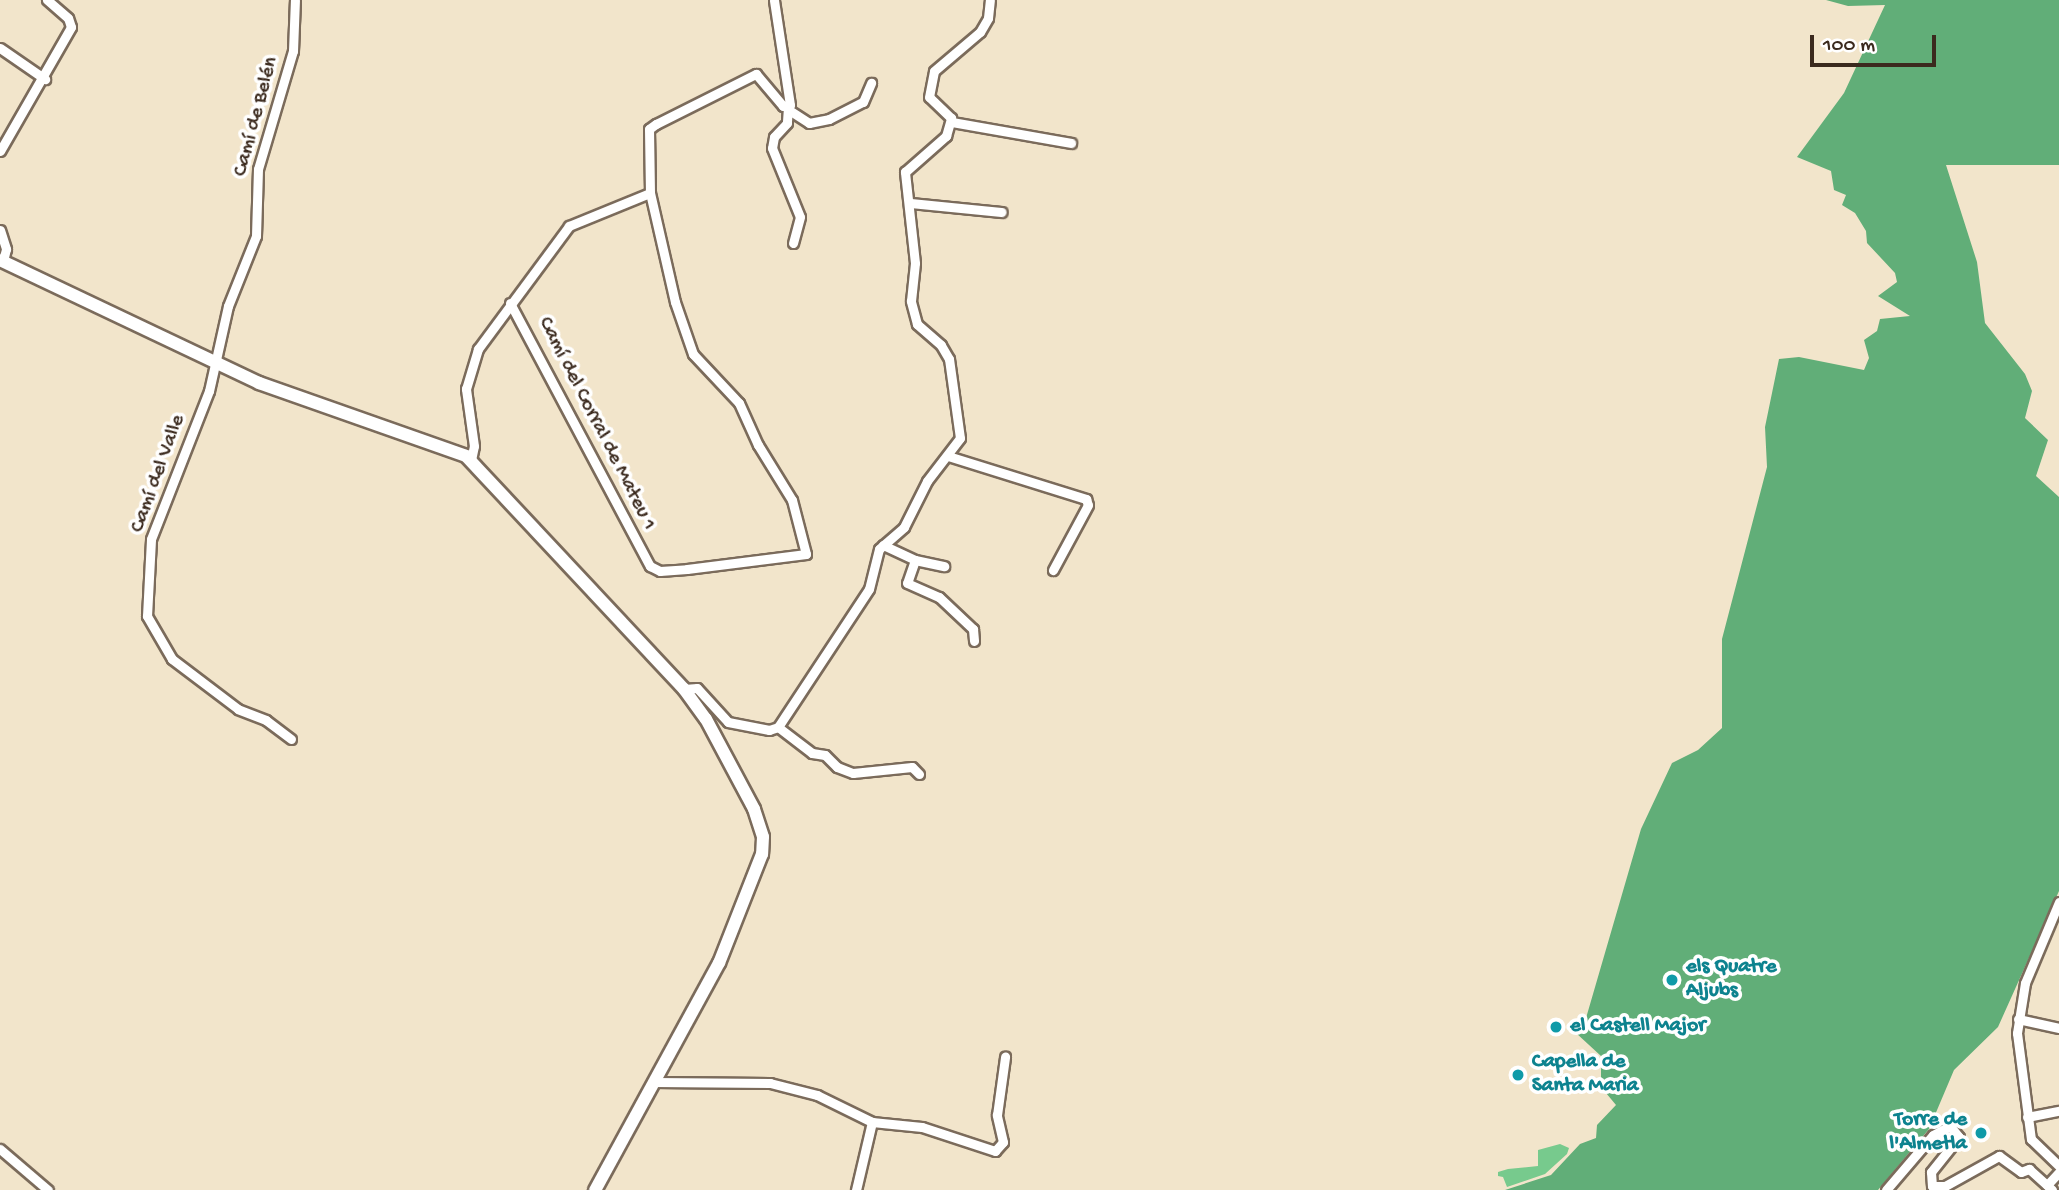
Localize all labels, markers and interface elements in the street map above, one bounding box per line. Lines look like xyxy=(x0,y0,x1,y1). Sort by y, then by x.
scale bar xyxy=(1814,21,1940,65)
text: 100 m xyxy=(1823,34,1875,59)
street label: Camí de Belén xyxy=(229,55,285,179)
street label: Camí del Corral de Mateu 1 xyxy=(531,313,661,535)
street label: Camí del Valle xyxy=(126,412,192,536)
place label: els Quatre Aljubs xyxy=(1686,955,1777,1005)
marker: els Quatre Aljubs xyxy=(1664,972,1680,988)
place label: el Castell Major xyxy=(1570,1014,1706,1040)
marker: el Castell Major xyxy=(1548,1019,1564,1035)
place label: Capella de Santa Maria xyxy=(1532,1050,1638,1100)
marker: Capella de Santa Maria xyxy=(1510,1067,1526,1083)
place label: Torre de l'Almetla xyxy=(1889,1108,1967,1158)
marker: Torre de l'Almetla xyxy=(1973,1125,1989,1141)

